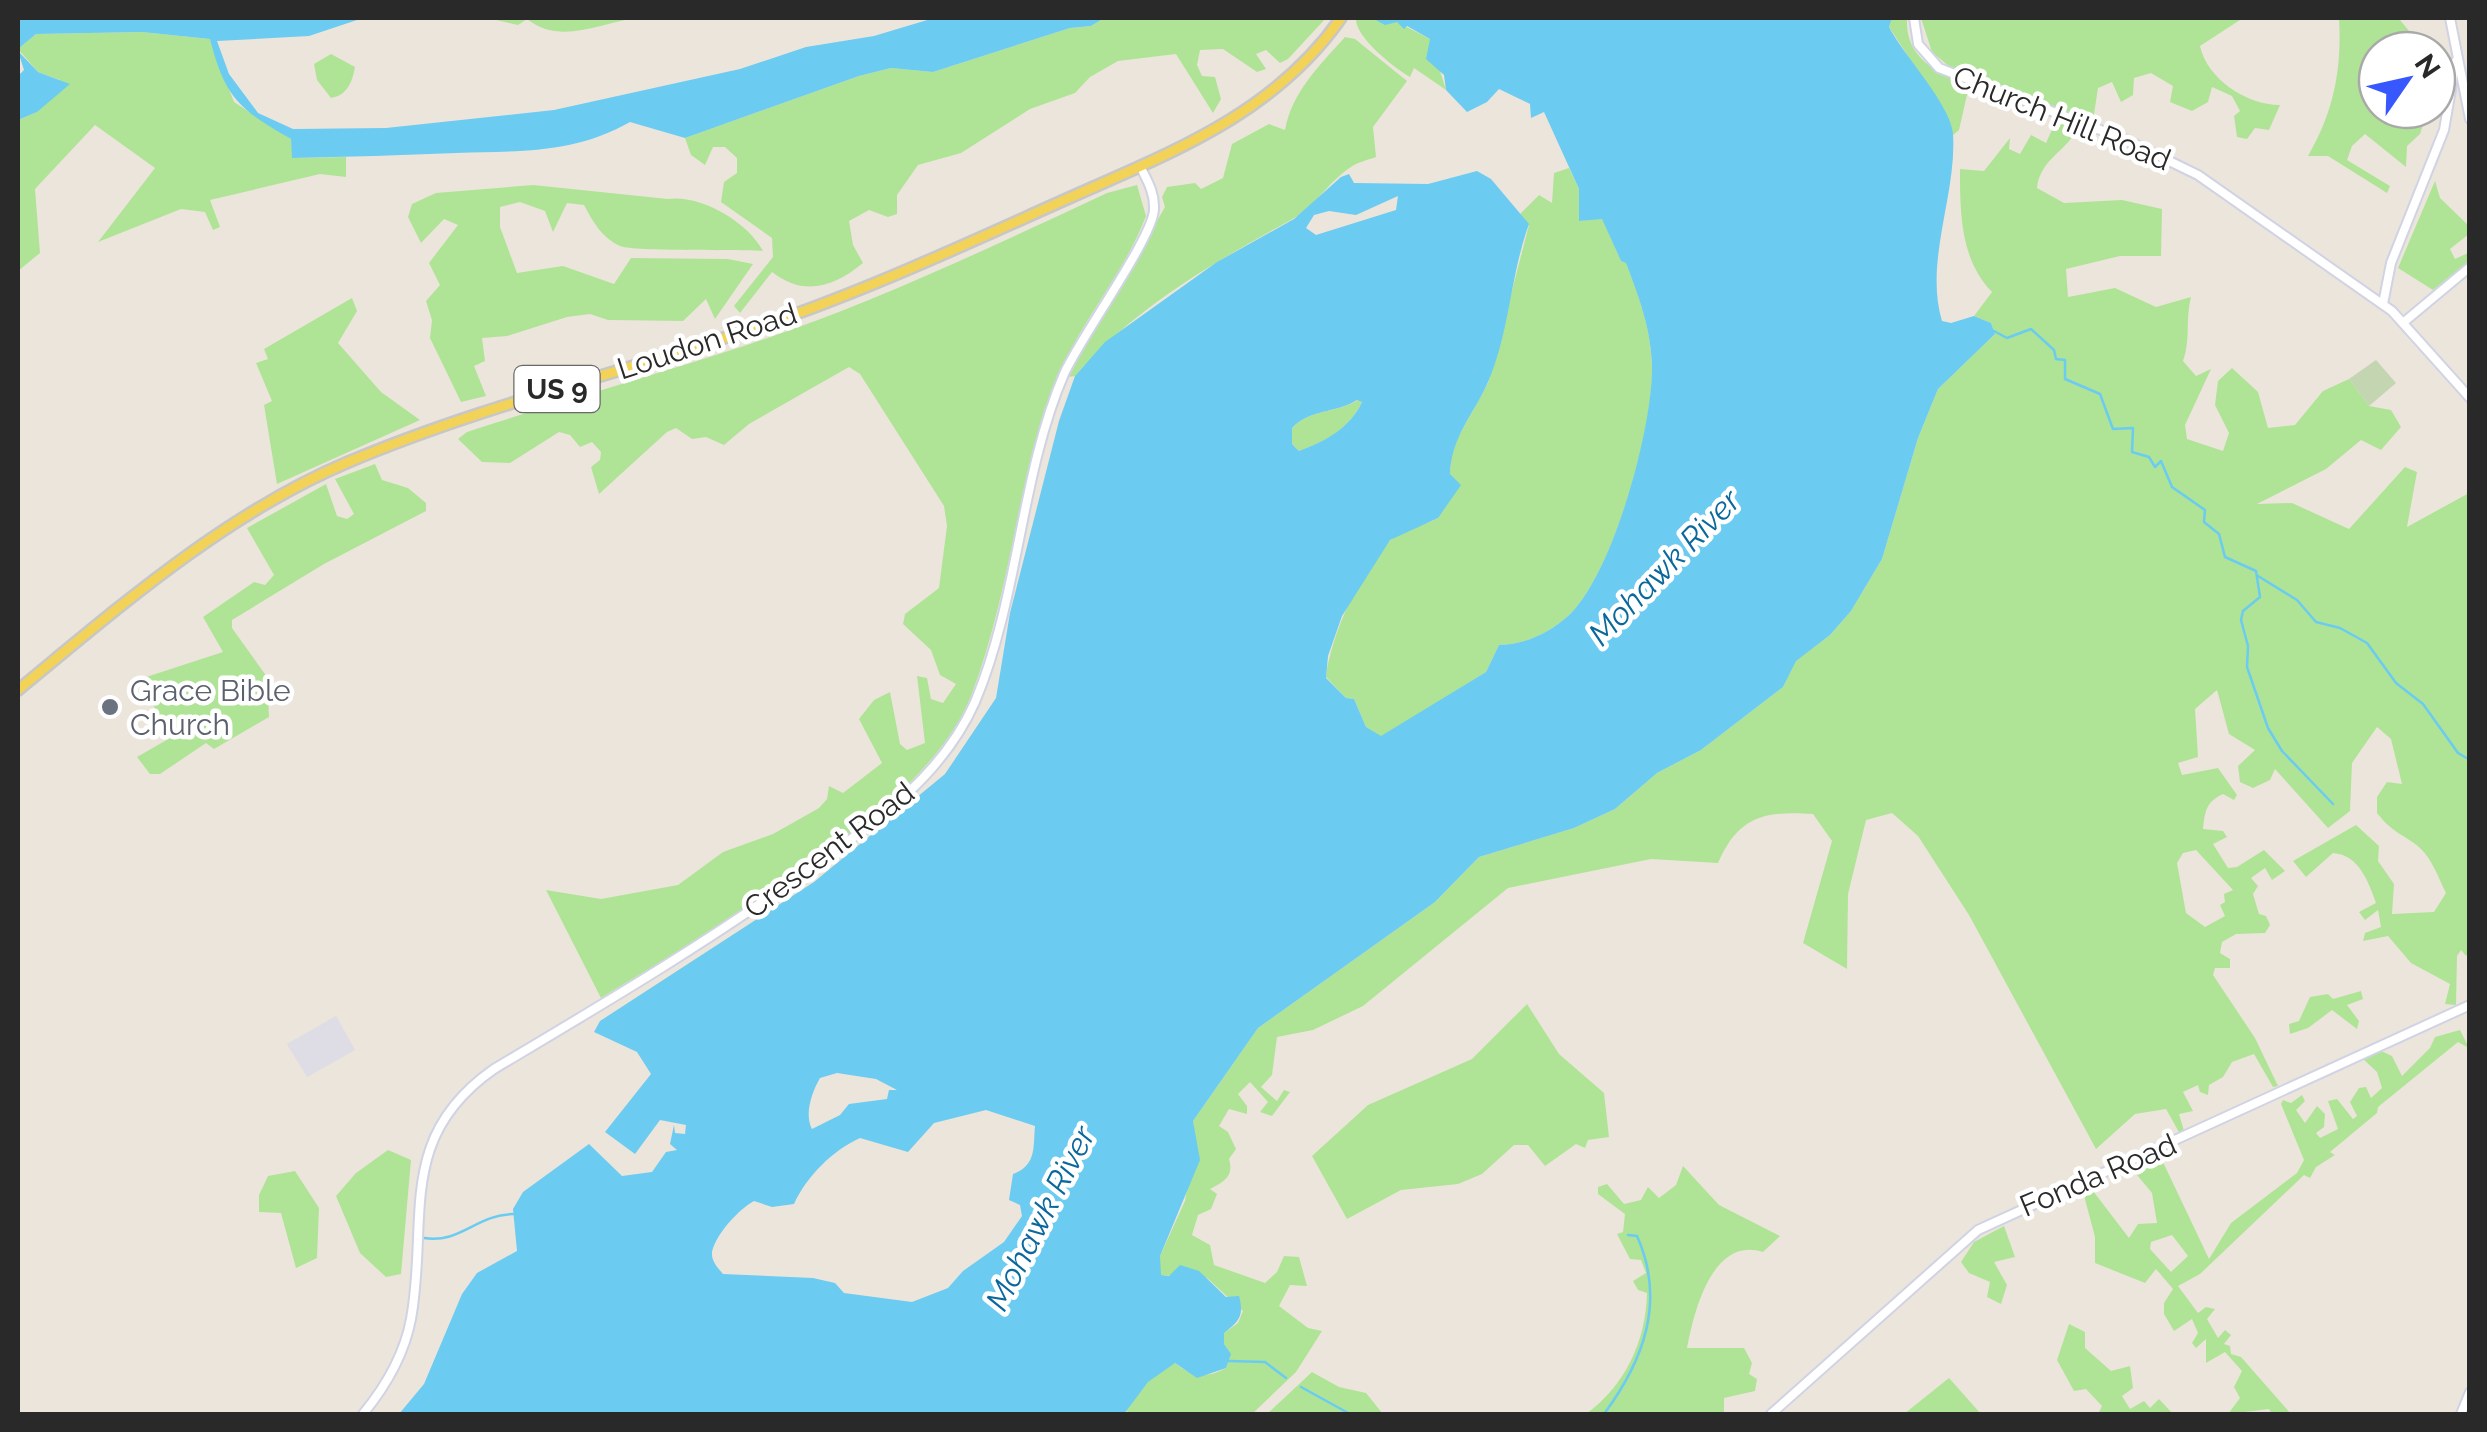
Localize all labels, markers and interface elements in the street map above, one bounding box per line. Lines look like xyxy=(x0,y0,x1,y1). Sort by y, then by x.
north arrow xyxy=(2357,30,2457,130)
text: N xyxy=(2408,48,2447,84)
street label: Church Hill Road xyxy=(1948,58,2176,178)
street label: Loudon Road xyxy=(613,296,801,386)
road number: US 9 xyxy=(514,366,600,412)
water label: Mohawk River xyxy=(1581,481,1748,652)
place label: Grace Bible Church xyxy=(130,673,291,742)
marker: Grace Bible Church xyxy=(99,696,121,718)
street label: Crescent Road xyxy=(737,775,921,925)
water label: Mohawk River xyxy=(978,1119,1103,1316)
street label: Fonda Road xyxy=(2014,1126,2182,1224)

